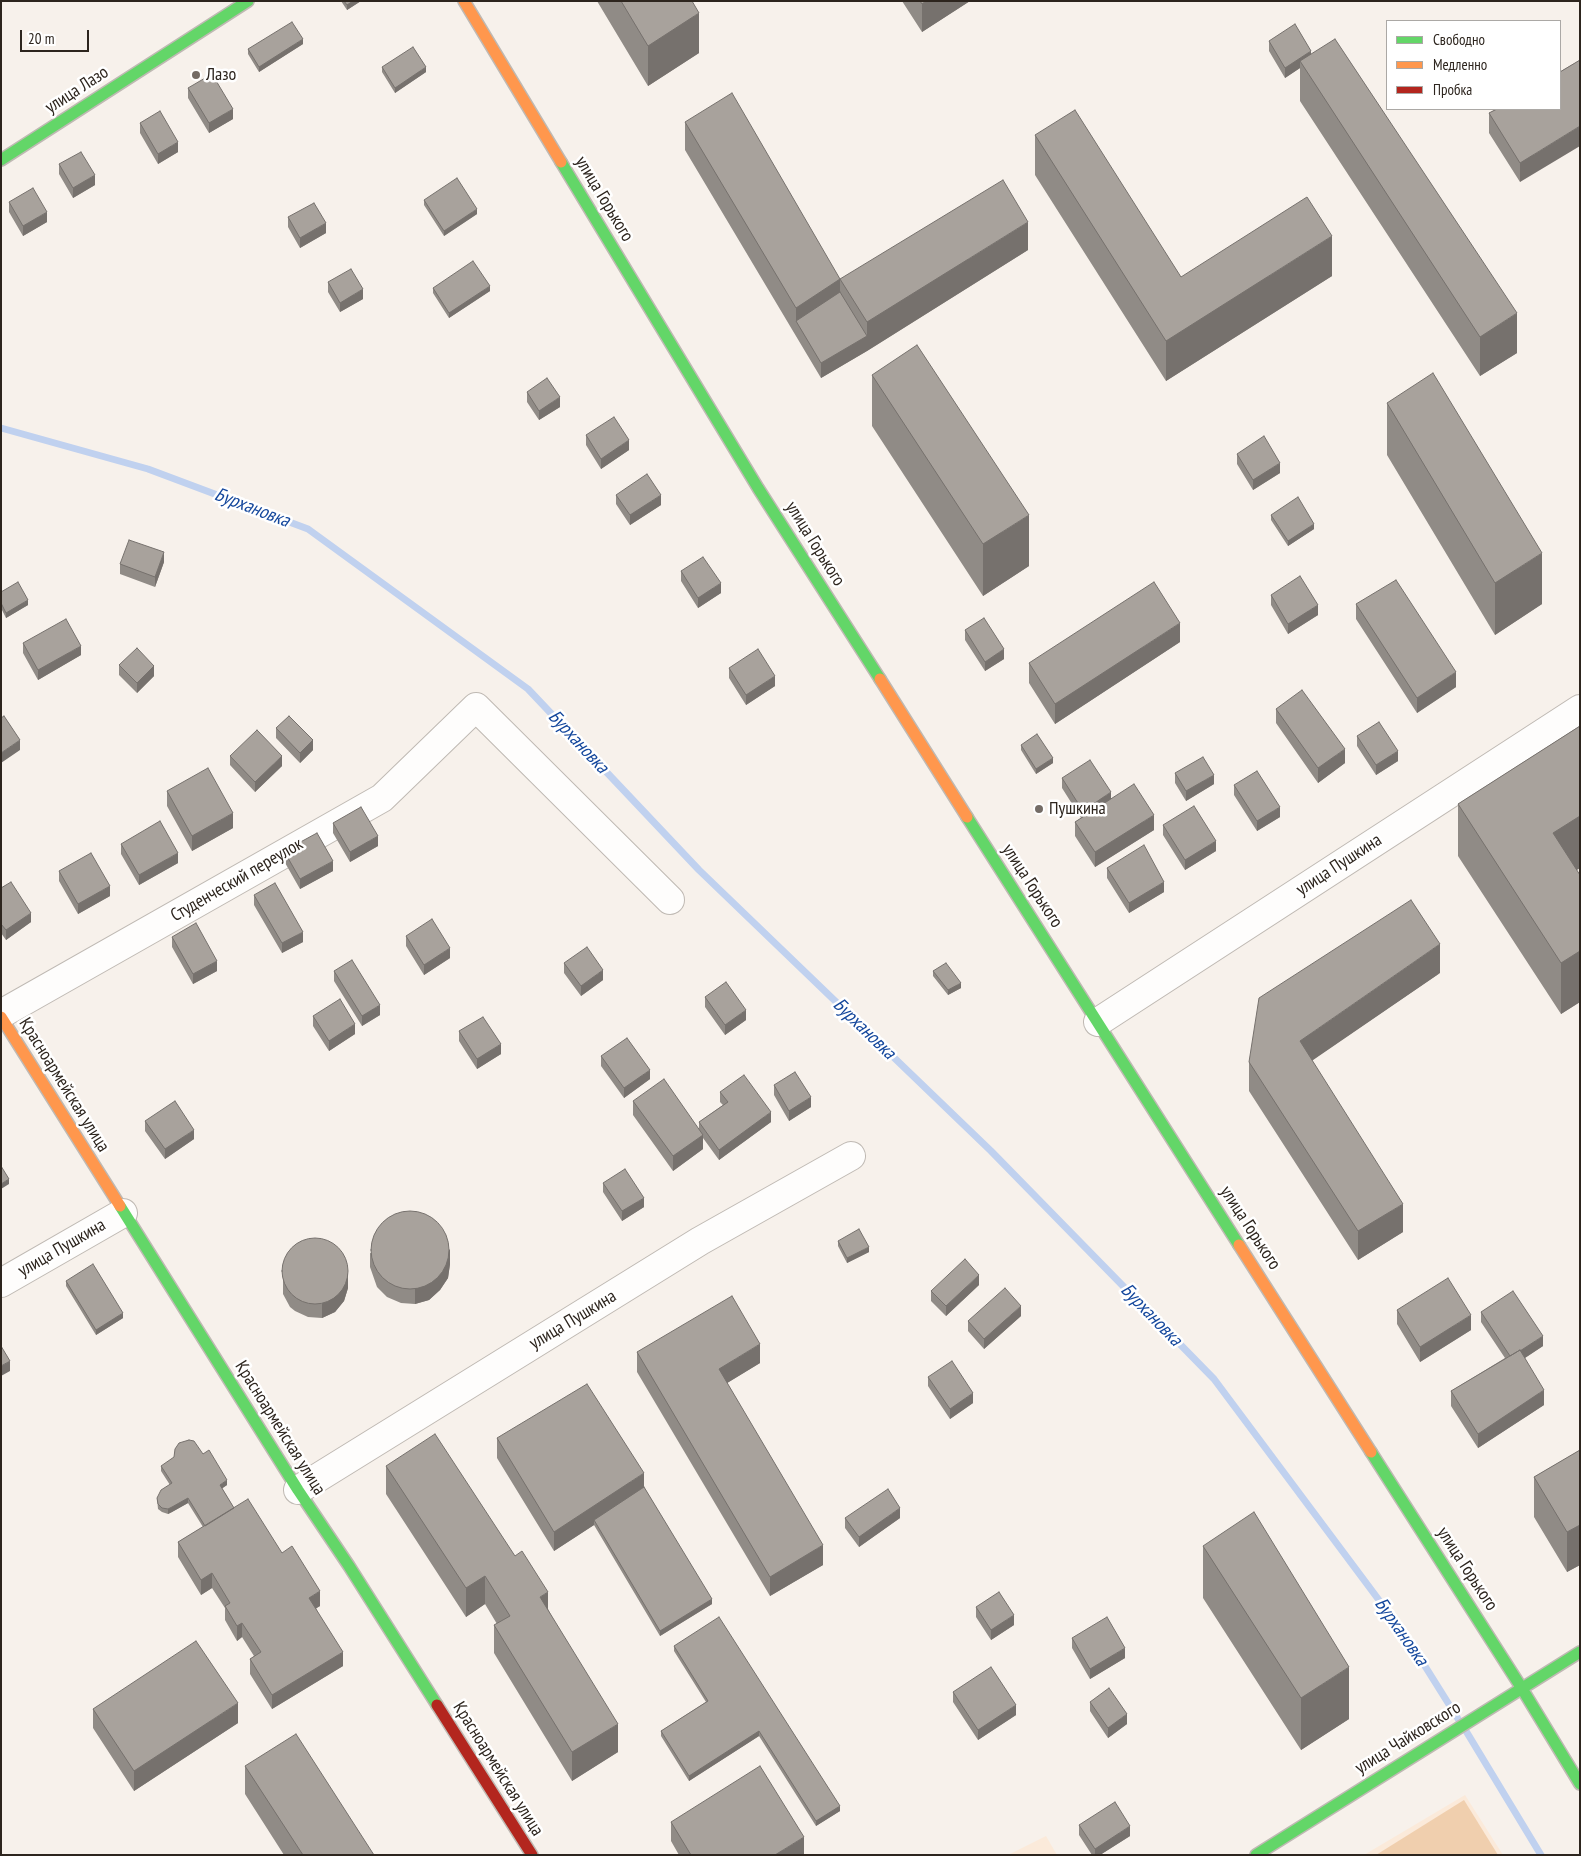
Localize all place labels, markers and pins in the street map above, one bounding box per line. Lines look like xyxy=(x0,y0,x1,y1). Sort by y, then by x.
place label: Лазо xyxy=(206,64,236,86)
marker: Лазо xyxy=(190,69,202,81)
place label: Пушкина xyxy=(1049,798,1106,820)
marker: Пушкина xyxy=(1033,803,1045,815)

